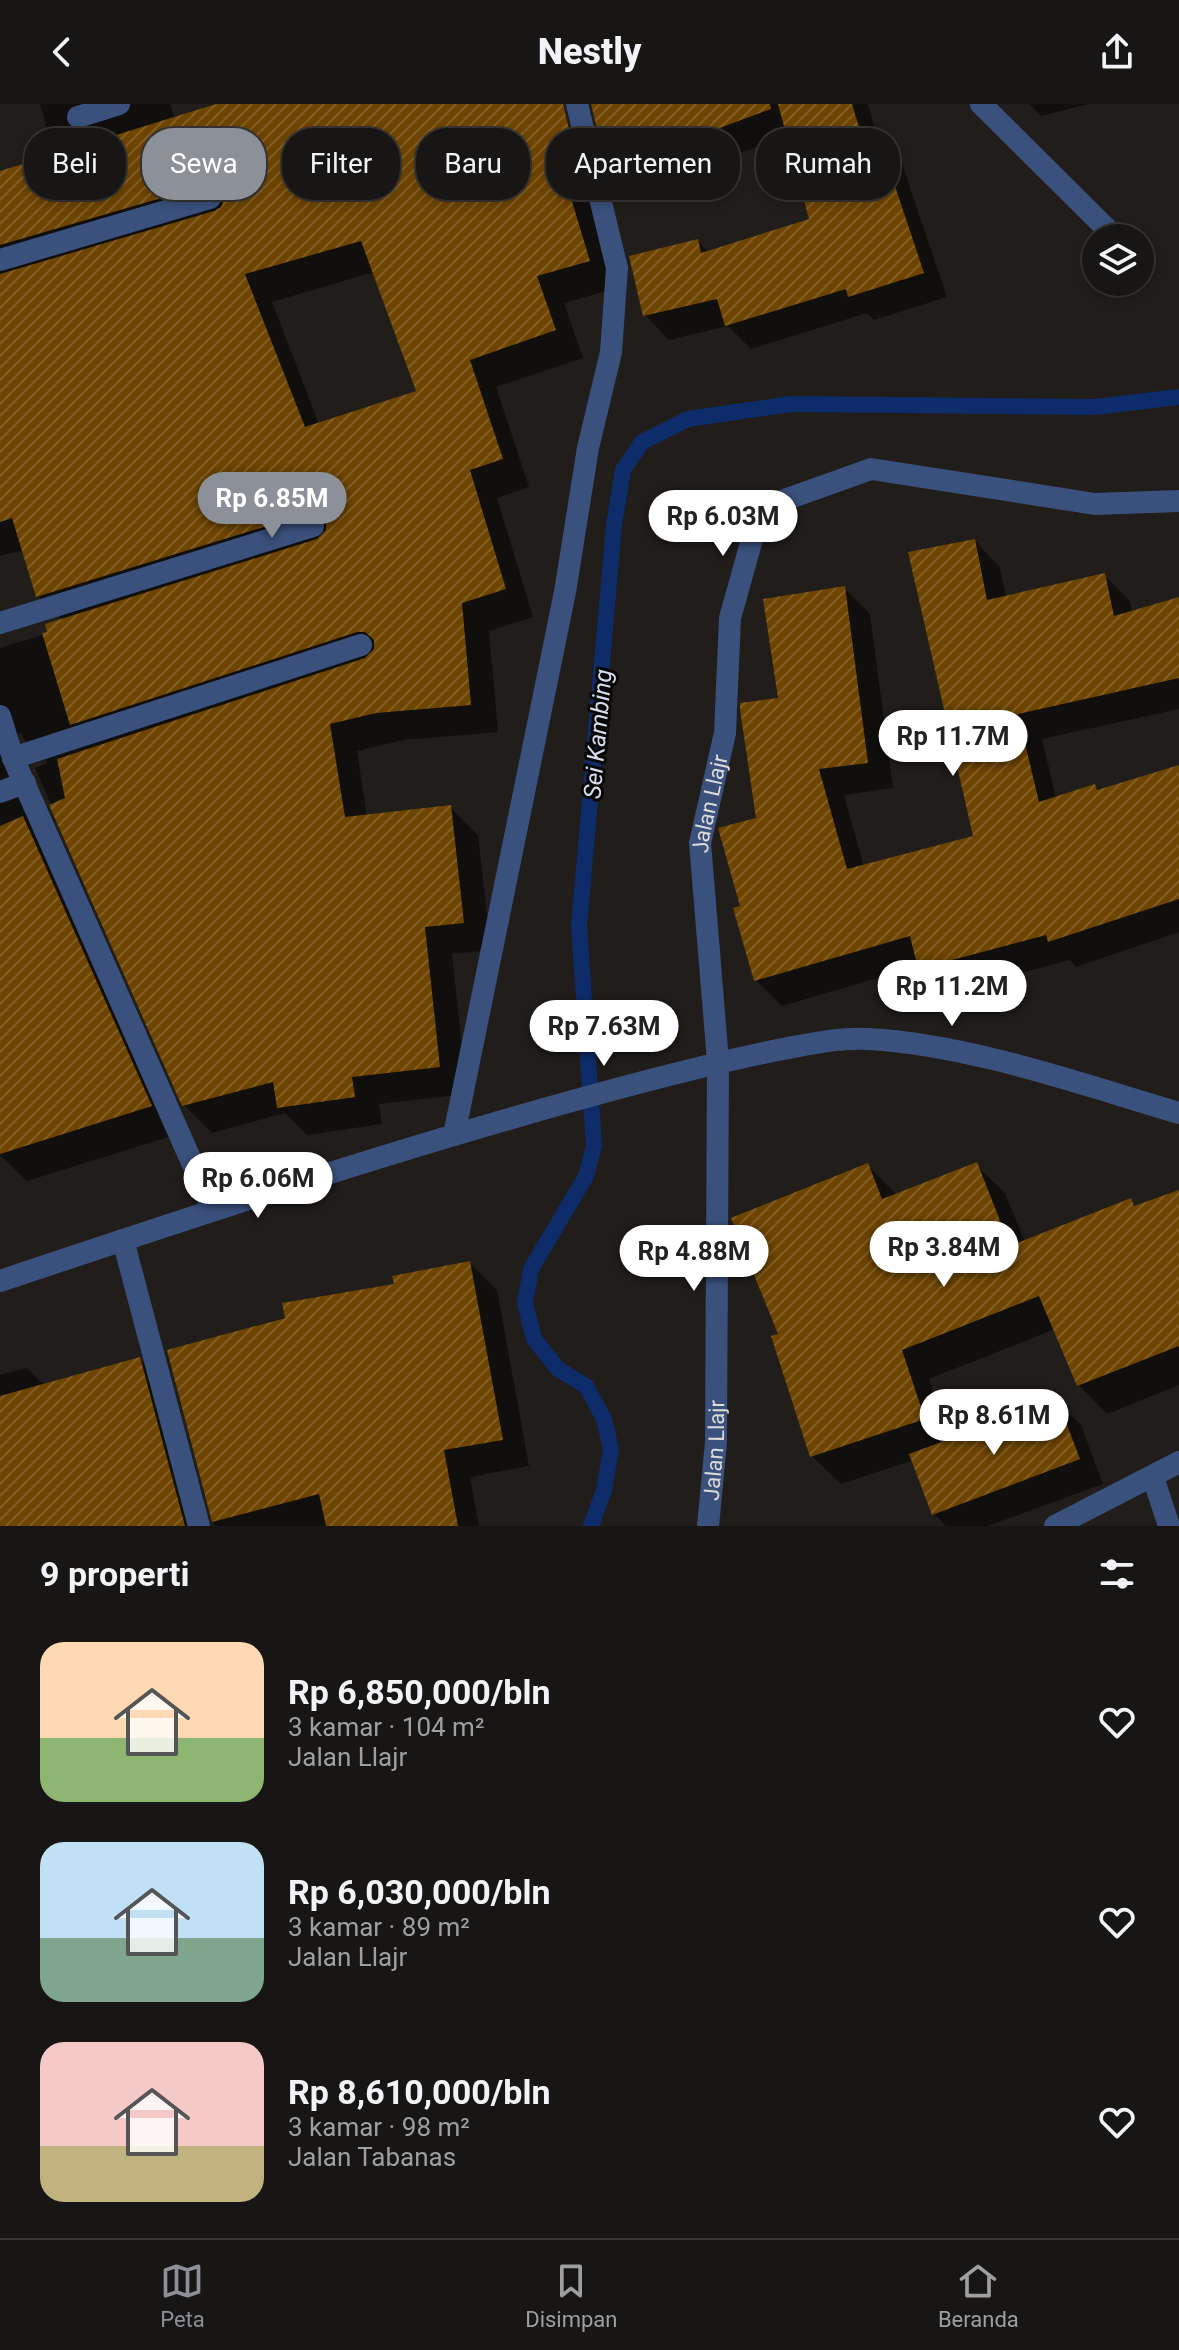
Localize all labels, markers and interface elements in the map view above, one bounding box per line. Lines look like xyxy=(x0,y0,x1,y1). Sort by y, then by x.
icon: back xyxy=(40,30,84,74)
icon: share xyxy=(1095,30,1139,74)
text: Nestly xyxy=(538,31,641,73)
chip: Beli xyxy=(24,128,126,200)
chip: Sewa xyxy=(142,128,266,200)
chip: Filter xyxy=(282,128,400,200)
chip: Baru xyxy=(416,128,530,200)
chip: Apartemen xyxy=(546,128,740,200)
chip: Rumah xyxy=(756,128,900,200)
map controls xyxy=(1082,224,1154,296)
button: layers xyxy=(1082,224,1154,296)
pin: Rp 6.85M xyxy=(189,472,355,540)
text: Rp 6.85M xyxy=(216,483,328,513)
pin: Rp 6.03M xyxy=(640,490,806,558)
text: Rp 6.03M xyxy=(667,501,779,531)
water label: Sei Kambing xyxy=(578,668,618,800)
pin: Rp 11.7M xyxy=(870,710,1036,778)
text: Rp 11.7M xyxy=(897,721,1009,751)
street label: Jalan Llajr xyxy=(687,752,732,855)
pin: Rp 11.2M xyxy=(869,960,1035,1028)
text: Rp 11.2M xyxy=(896,971,1008,1001)
pin: Rp 7.63M xyxy=(521,1000,687,1068)
text: Rp 7.63M xyxy=(548,1011,660,1041)
pin: Rp 6.06M xyxy=(175,1152,341,1220)
text: Rp 6.06M xyxy=(202,1163,314,1193)
pin: Rp 3.84M xyxy=(861,1221,1027,1289)
pin: Rp 4.88M xyxy=(611,1225,777,1293)
text: Rp 3.84M xyxy=(888,1232,1000,1262)
text: Rp 4.88M xyxy=(638,1236,750,1266)
pin: Rp 8.61M xyxy=(911,1389,1077,1457)
street label: Jalan Llajr xyxy=(698,1399,729,1502)
text: Rp 8.61M xyxy=(938,1400,1050,1430)
icon: filters xyxy=(1095,1552,1139,1596)
text: 9 properti xyxy=(40,1554,189,1594)
text: Rp 6,850,000/bln xyxy=(288,1672,550,1712)
icon: home xyxy=(104,1674,200,1770)
icon: heart xyxy=(1095,1700,1139,1744)
text: 3 kamar · 104 m² xyxy=(288,1712,484,1742)
text: Jalan Llajr xyxy=(288,1742,407,1772)
text: Rp 6,030,000/bln xyxy=(288,1872,550,1912)
icon: home xyxy=(104,1874,200,1970)
icon: heart xyxy=(1095,1900,1139,1944)
text: 3 kamar · 89 m² xyxy=(288,1912,470,1942)
text: Jalan Llajr xyxy=(288,1942,407,1972)
text: Rp 8,610,000/bln xyxy=(288,2072,550,2112)
icon: home xyxy=(104,2074,200,2170)
icon: heart xyxy=(1095,2100,1139,2144)
text: 3 kamar · 98 m² xyxy=(288,2112,470,2142)
text: Jalan Tabanas xyxy=(288,2142,456,2172)
tab: Peta xyxy=(160,2259,205,2332)
tab: Disimpan xyxy=(525,2259,617,2332)
tab: Beranda xyxy=(938,2259,1019,2332)

